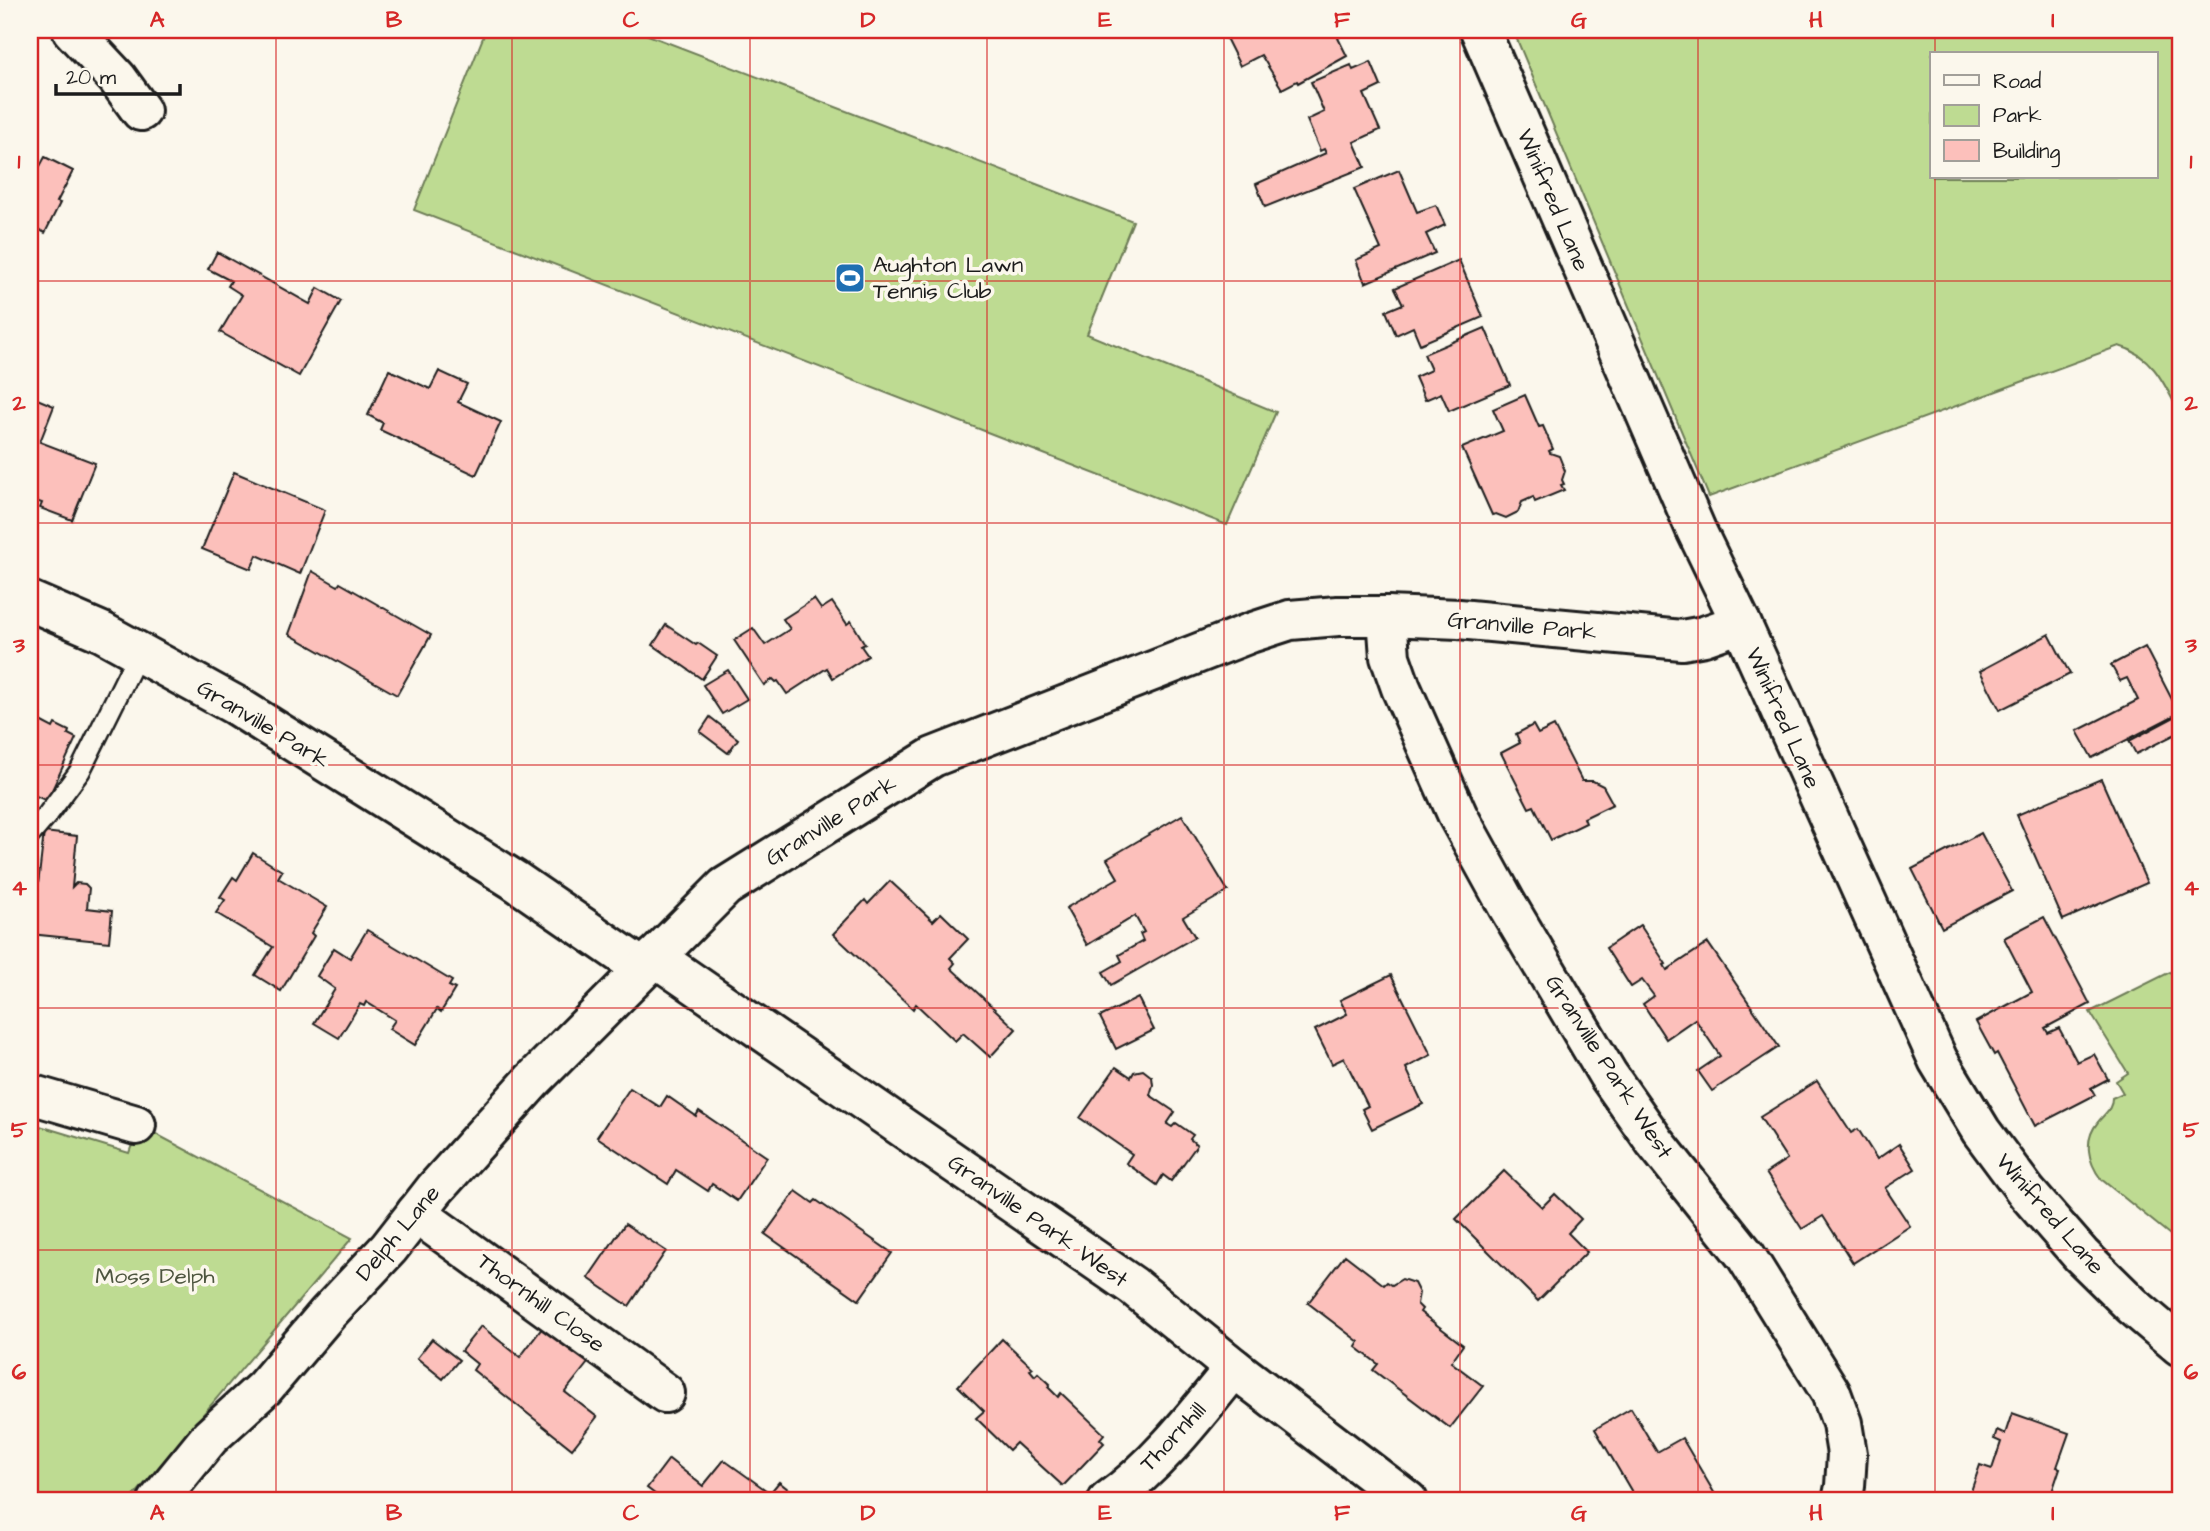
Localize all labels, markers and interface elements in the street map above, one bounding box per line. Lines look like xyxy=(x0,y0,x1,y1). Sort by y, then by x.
text: A xyxy=(150,4,165,36)
text: B xyxy=(386,4,403,36)
text: C xyxy=(623,4,640,36)
text: D xyxy=(861,4,876,36)
text: E xyxy=(1098,4,1112,36)
text: F xyxy=(1334,4,1351,36)
text: G xyxy=(1571,4,1587,36)
text: H xyxy=(1809,4,1823,36)
text: I xyxy=(2051,4,2055,36)
scale bar xyxy=(56,52,180,96)
legend xyxy=(1930,52,2158,178)
text: 20 m xyxy=(66,63,117,92)
text: Road xyxy=(1993,67,2041,96)
text: Park xyxy=(1993,101,2042,130)
street label: Winifred Lane xyxy=(1509,124,1597,276)
text: Building xyxy=(1993,137,2061,168)
text: 1 xyxy=(18,145,21,177)
text: 1 xyxy=(2190,145,2193,177)
place label: Aughton Lawn Tennis Club xyxy=(873,249,1023,307)
sports icon: Aughton Lawn Tennis Club xyxy=(833,261,867,295)
text: 2 xyxy=(11,387,26,419)
text: 2 xyxy=(2183,387,2198,419)
street label: Granville Park xyxy=(1446,604,1598,648)
text: 3 xyxy=(12,629,25,661)
text: 3 xyxy=(2184,629,2197,661)
street label: Winifred Lane xyxy=(1738,642,1828,794)
street label: Granville Park xyxy=(191,672,335,776)
street label: Granville Park xyxy=(759,768,903,874)
text: 4 xyxy=(11,872,27,904)
text: 4 xyxy=(2183,872,2199,904)
street label: Granville Park West xyxy=(1537,969,1681,1166)
text: 5 xyxy=(11,1114,28,1146)
text: 5 xyxy=(2183,1114,2200,1146)
street label: Winifred Lane xyxy=(1988,1146,2112,1282)
street label: Granville Park West xyxy=(941,1147,1135,1296)
street label: Delph Lane xyxy=(348,1178,448,1288)
street label: Thornhill Close xyxy=(471,1246,611,1360)
park label: Moss Delph xyxy=(95,1260,215,1292)
text: 6 xyxy=(12,1356,27,1388)
text: 6 xyxy=(2184,1356,2199,1388)
street label: Thornhill xyxy=(1132,1395,1214,1479)
text: A xyxy=(150,1497,165,1529)
text: B xyxy=(386,1497,403,1529)
text: C xyxy=(623,1497,640,1529)
text: D xyxy=(861,1497,876,1529)
text: E xyxy=(1098,1497,1112,1529)
text: F xyxy=(1334,1497,1351,1529)
text: G xyxy=(1571,1497,1587,1529)
text: H xyxy=(1809,1497,1823,1529)
text: I xyxy=(2051,1497,2055,1529)

